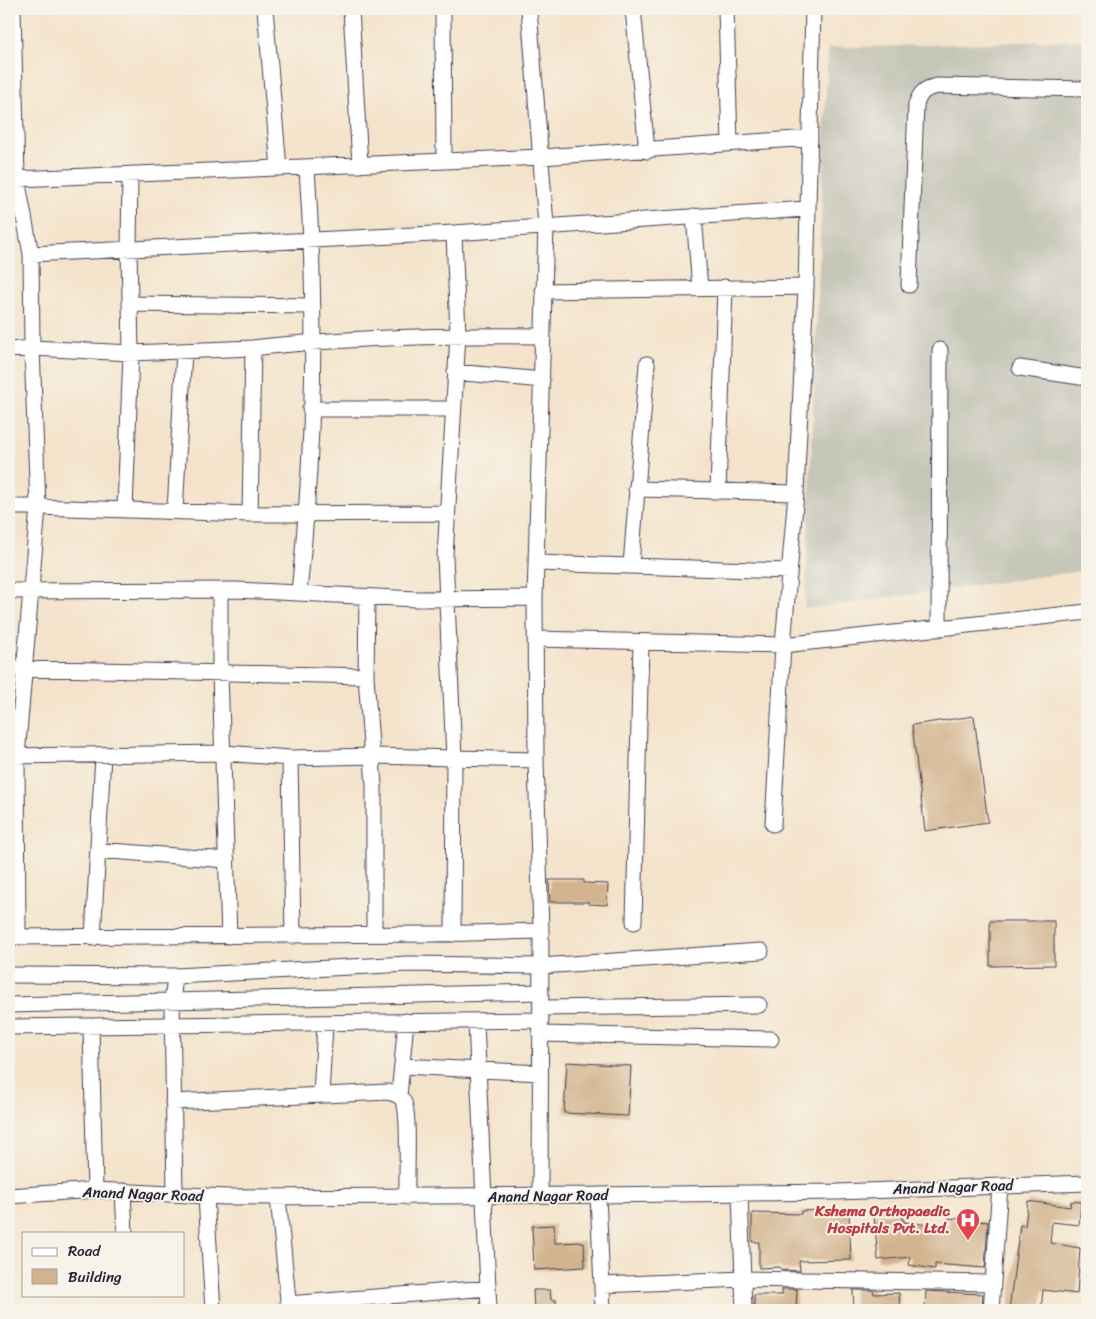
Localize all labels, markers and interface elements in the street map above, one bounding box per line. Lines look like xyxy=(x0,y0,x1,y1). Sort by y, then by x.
street label: Anand Nagar Road xyxy=(891,1172,1015,1202)
street label: Anand Nagar Road xyxy=(81,1179,205,1209)
street label: Anand Nagar Road xyxy=(486,1182,610,1210)
place label: Kshema Orthopaedic Hospitals Pvt. Ltd. xyxy=(814,1198,951,1241)
hospital icon: Kshema Orthopaedic Hospitals Pvt. Ltd. xyxy=(955,1207,981,1241)
legend xyxy=(22,1232,185,1296)
text: Road xyxy=(68,1238,101,1264)
text: Building xyxy=(68,1264,122,1290)

